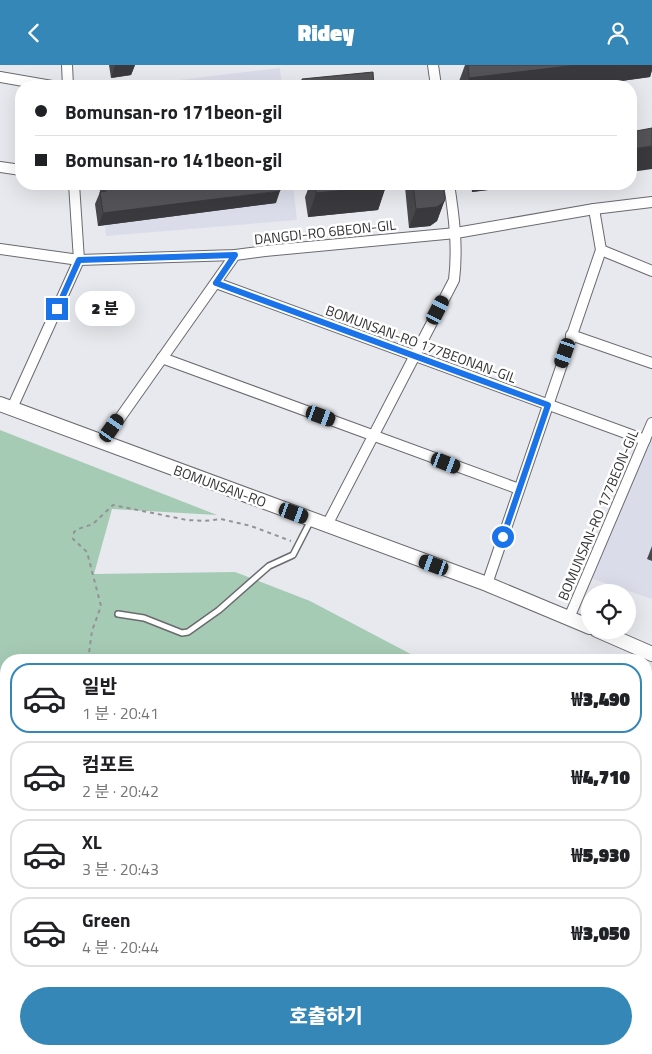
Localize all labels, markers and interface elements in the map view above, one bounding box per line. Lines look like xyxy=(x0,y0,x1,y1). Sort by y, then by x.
text: Ridey xyxy=(298,16,354,50)
icon: back xyxy=(20,19,48,47)
icon: person xyxy=(604,19,632,47)
text: Bomunsan-ro 171beon-gil xyxy=(65,97,282,126)
text: Bomunsan-ro 141beon-gil xyxy=(65,145,282,174)
street label: DANGDI-RO 6BEON-GIL xyxy=(253,214,397,249)
callout: 2 분 xyxy=(74,291,134,327)
car xyxy=(424,293,451,327)
text: 2 분 xyxy=(92,296,118,320)
route end xyxy=(46,298,68,320)
street label: BOMUNSAN-RO 177BEONAN-GIL xyxy=(323,299,520,388)
car xyxy=(553,336,576,370)
car xyxy=(304,404,337,428)
car xyxy=(97,411,126,445)
street label: BOMUNSAN-RO 177BEON-GIL xyxy=(552,426,643,604)
car xyxy=(429,451,462,475)
street label: BOMUNSAN-RO xyxy=(171,459,270,512)
car xyxy=(277,501,310,525)
route start xyxy=(492,526,514,548)
car xyxy=(417,553,450,577)
map controls xyxy=(581,584,636,639)
button: locate xyxy=(581,584,636,639)
text: 일반 xyxy=(82,671,117,700)
icon: car xyxy=(22,676,67,721)
text: ₩3,490 xyxy=(571,684,630,713)
text: 1 분 · 20:41 xyxy=(82,701,159,725)
text: 컴포트 xyxy=(82,749,134,778)
icon: car xyxy=(22,754,67,799)
text: ₩4,710 xyxy=(571,762,630,791)
text: 2 분 · 20:42 xyxy=(82,779,159,803)
text: XL xyxy=(82,827,102,856)
icon: car xyxy=(22,832,67,877)
text: ₩5,930 xyxy=(571,840,630,869)
text: 3 분 · 20:43 xyxy=(82,857,159,881)
text: Green xyxy=(82,905,131,934)
icon: car xyxy=(22,910,67,955)
text: ₩3,050 xyxy=(571,918,630,947)
text: 4 분 · 20:44 xyxy=(82,935,159,959)
button: 호출하기 xyxy=(20,987,632,1045)

